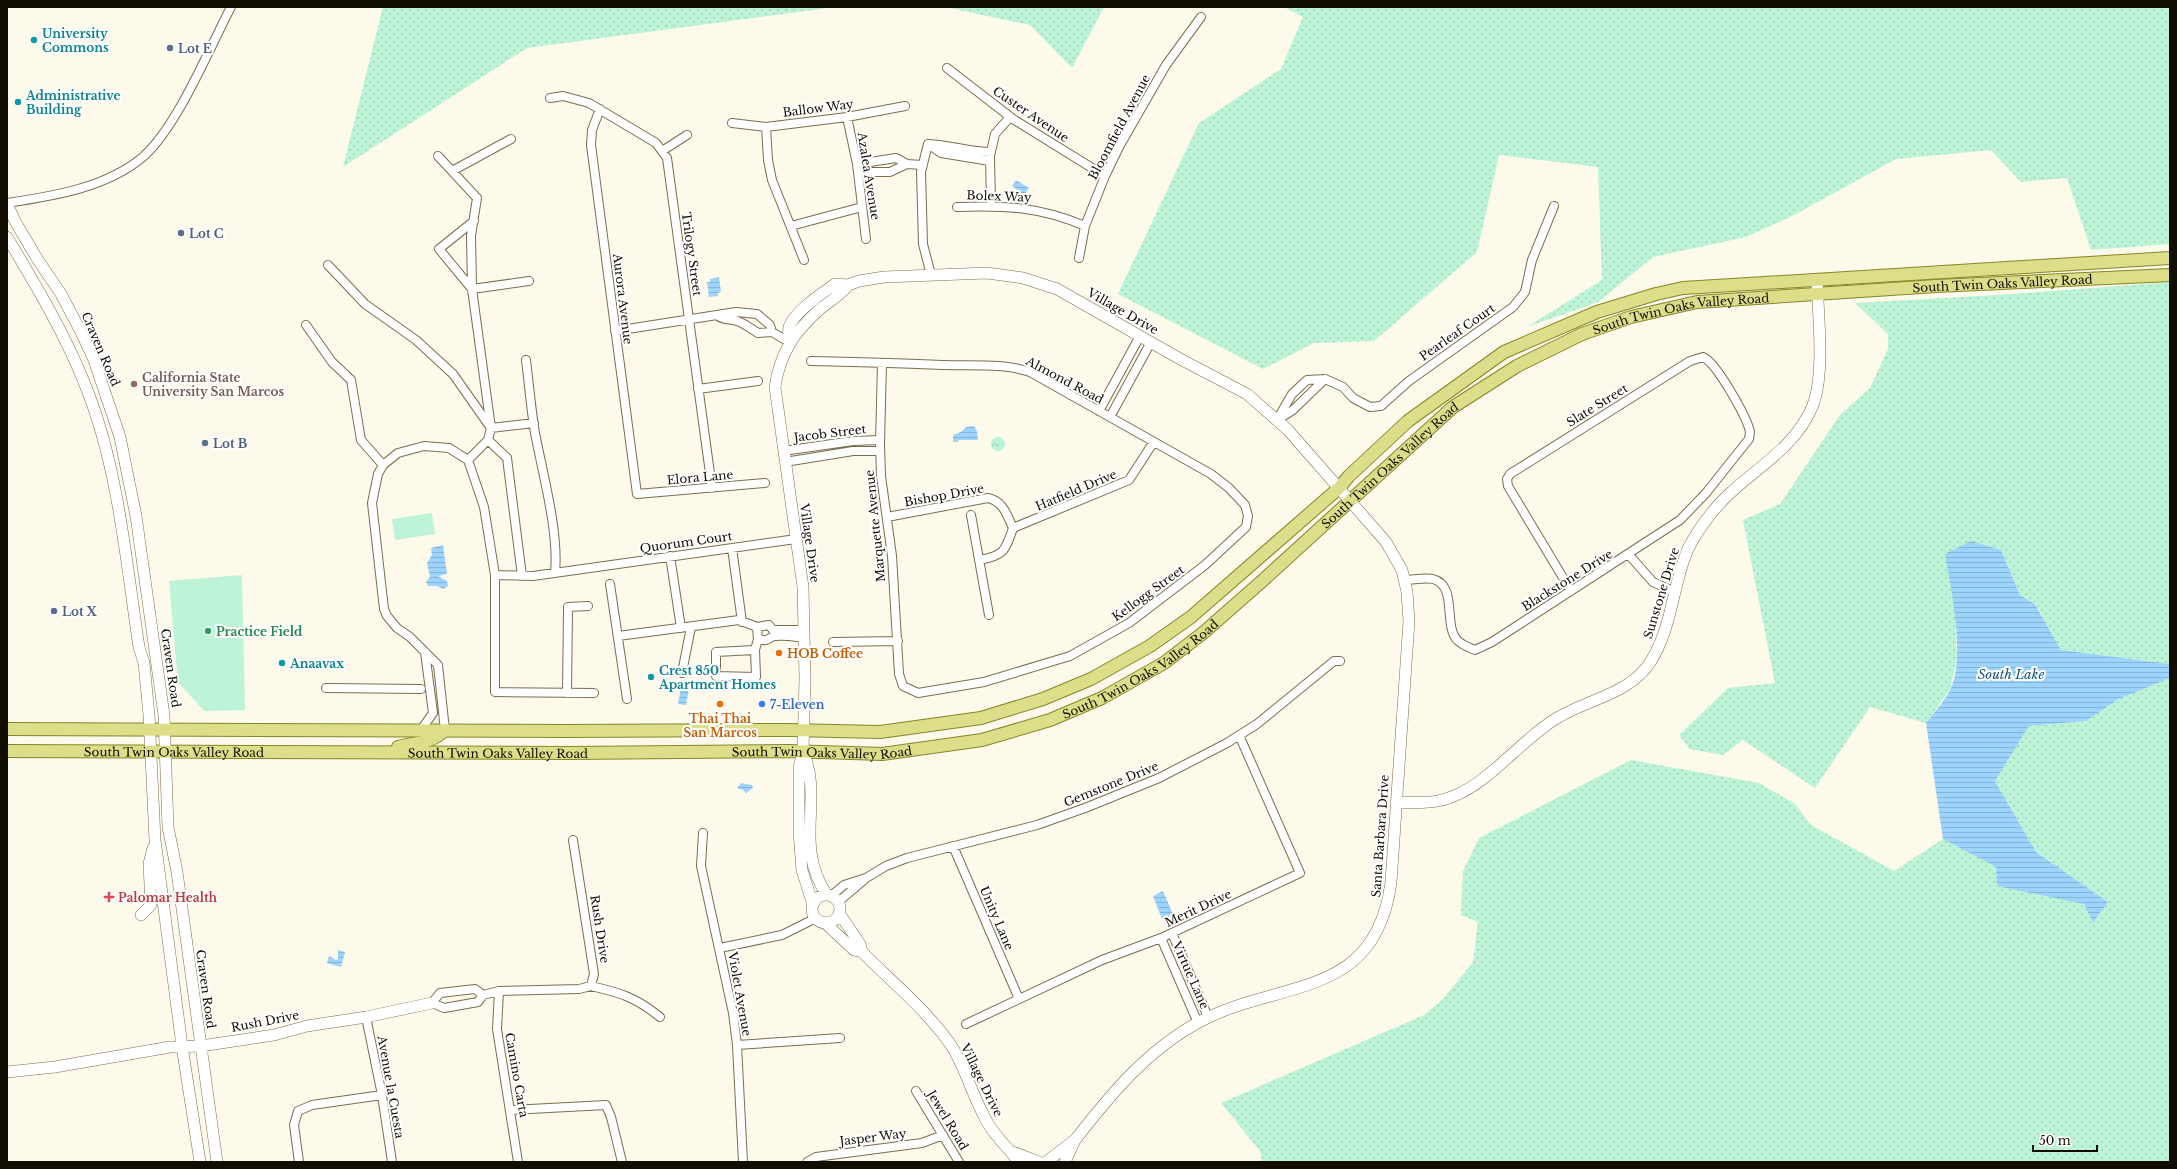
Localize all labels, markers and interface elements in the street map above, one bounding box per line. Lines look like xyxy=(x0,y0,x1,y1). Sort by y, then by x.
place label: University Commons xyxy=(42,26,109,55)
marker: University Commons xyxy=(29,35,39,45)
place label: Lot E xyxy=(178,41,212,56)
marker: Lot E xyxy=(165,43,175,53)
street label: Bloomfield Avenue xyxy=(1085,72,1153,182)
street label: Custer Avenue xyxy=(990,83,1072,145)
place label: Administrative Building xyxy=(25,88,121,117)
street label: Ballow Way xyxy=(782,96,855,120)
marker: Administrative Building xyxy=(13,97,23,107)
street label: Azalea Avenue xyxy=(855,130,883,221)
street label: Bolex Way xyxy=(966,187,1032,205)
street label: Trilogy Street xyxy=(679,211,705,297)
place label: Lot C xyxy=(189,226,224,241)
marker: Lot C xyxy=(176,228,186,238)
street label: Aurora Avenue xyxy=(610,252,636,345)
street label: South Twin Oaks Valley Road xyxy=(1912,271,2093,295)
street label: Village Drive xyxy=(1084,284,1161,337)
street label: South Twin Oaks Valley Road xyxy=(1590,290,1770,337)
street label: Pearleaf Court xyxy=(1416,300,1498,364)
street label: Craven Road xyxy=(79,310,123,388)
street label: Almond Road xyxy=(1023,353,1106,407)
place label: California State University San Marcos xyxy=(142,370,284,399)
marker: California State University San Marcos xyxy=(129,379,139,389)
street label: Slate Street xyxy=(1564,380,1631,430)
street label: South Twin Oaks Valley Road xyxy=(1318,398,1461,531)
street label: Jacob Street xyxy=(791,421,867,445)
place label: Lot B xyxy=(213,436,248,451)
marker: Lot B xyxy=(200,438,210,448)
street label: Hatfield Drive xyxy=(1033,466,1119,514)
street label: Elora Lane xyxy=(666,467,734,487)
street label: Marquette Avenue xyxy=(862,469,888,583)
street label: Bishop Drive xyxy=(903,481,985,509)
street label: Village Drive xyxy=(797,502,823,584)
street label: Quorum Court xyxy=(639,528,734,556)
street label: Sunstone Drive xyxy=(1640,545,1682,641)
street label: Blackstone Drive xyxy=(1519,546,1615,614)
street label: Kellogg Street xyxy=(1109,562,1187,624)
place label: Lot X xyxy=(62,604,98,619)
marker: Lot X xyxy=(49,606,59,616)
street label: South Twin Oaks Valley Road xyxy=(1060,616,1221,721)
place label: Practice Field xyxy=(216,624,303,639)
marker: Practice Field xyxy=(203,626,213,636)
street label: Craven Road xyxy=(158,628,184,708)
place label: HOB Coffee xyxy=(787,646,863,661)
marker: HOB Coffee xyxy=(774,648,784,658)
place label: Anaavax xyxy=(289,656,344,671)
marker: Anaavax xyxy=(277,658,287,668)
place label: Crest 850 Apartment Homes xyxy=(658,663,777,692)
water label: South Lake xyxy=(1978,666,2044,683)
marker: Crest 850 Apartment Homes xyxy=(646,672,656,682)
place label: 7-Eleven xyxy=(770,697,825,712)
marker: Thai Thai San Marcos xyxy=(715,699,725,709)
marker: 7-Eleven xyxy=(757,699,767,709)
place label: Thai Thai San Marcos xyxy=(683,711,757,740)
street label: South Twin Oaks Valley Road xyxy=(732,742,913,762)
street label: South Twin Oaks Valley Road xyxy=(84,744,264,759)
street label: South Twin Oaks Valley Road xyxy=(408,745,588,761)
street label: Gemstone Drive xyxy=(1061,758,1161,810)
street label: Santa Barbara Drive xyxy=(1368,774,1392,898)
street label: Unity Lane xyxy=(977,884,1017,952)
street label: Merit Drive xyxy=(1162,886,1234,930)
place label: Palomar Health xyxy=(118,890,217,905)
marker: Palomar Health xyxy=(103,891,115,903)
street label: Rush Drive xyxy=(587,894,613,964)
street label: Virtue Lane xyxy=(1169,938,1213,1011)
street label: Craven Road xyxy=(193,949,219,1029)
street label: Violet Avenue xyxy=(725,950,755,1037)
street label: Rush Drive xyxy=(230,1007,300,1035)
street label: Camino Carta xyxy=(502,1031,532,1119)
street label: Avenue la Cuesta xyxy=(374,1033,407,1140)
street label: Village Drive xyxy=(957,1040,1006,1119)
street label: Jewel Road xyxy=(923,1086,972,1153)
street label: Jasper Way xyxy=(837,1125,907,1149)
scale bar xyxy=(2033,1127,2097,1153)
text: 50 m xyxy=(2039,1133,2071,1148)

